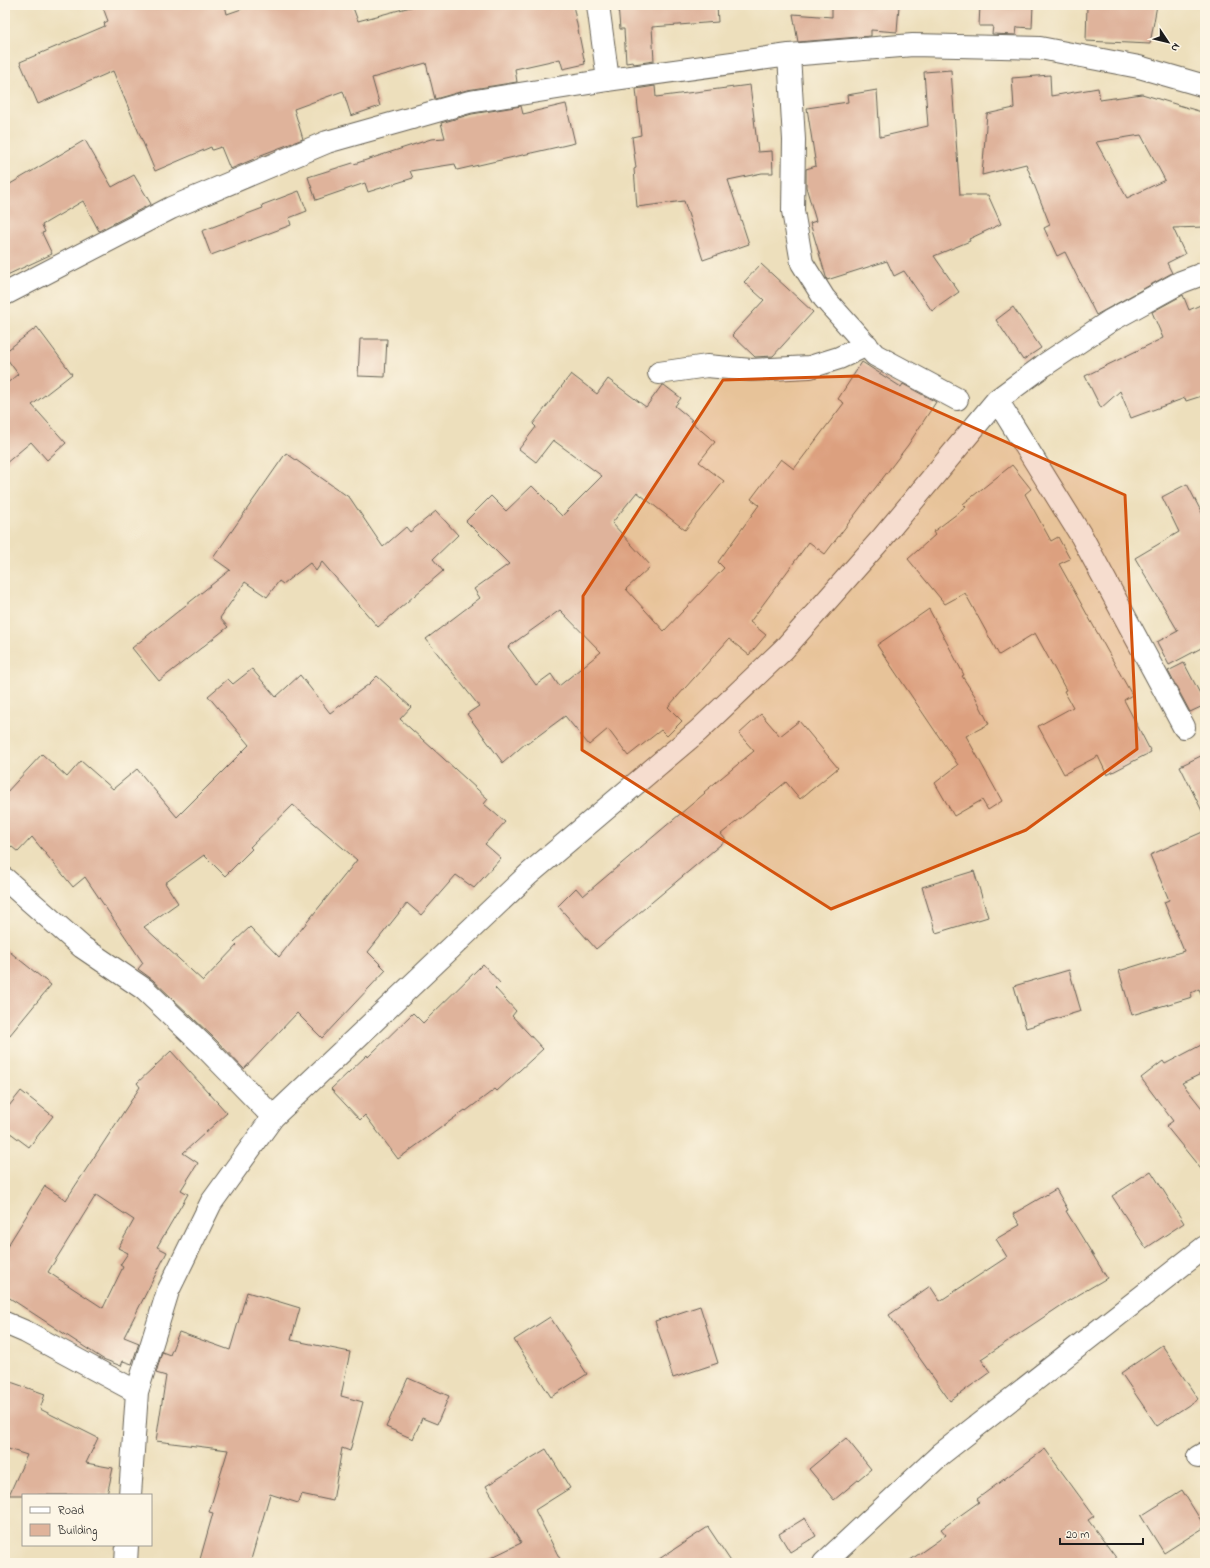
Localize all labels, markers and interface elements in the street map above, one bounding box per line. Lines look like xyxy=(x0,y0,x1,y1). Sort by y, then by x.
north arrow xyxy=(1148,22,1188,62)
text: N xyxy=(1167,40,1184,55)
legend xyxy=(22,1494,152,1546)
text: Road xyxy=(58,1502,84,1520)
scale bar xyxy=(1060,1520,1143,1546)
text: Building xyxy=(57,1522,97,1541)
text: 20 m xyxy=(1066,1526,1089,1544)

